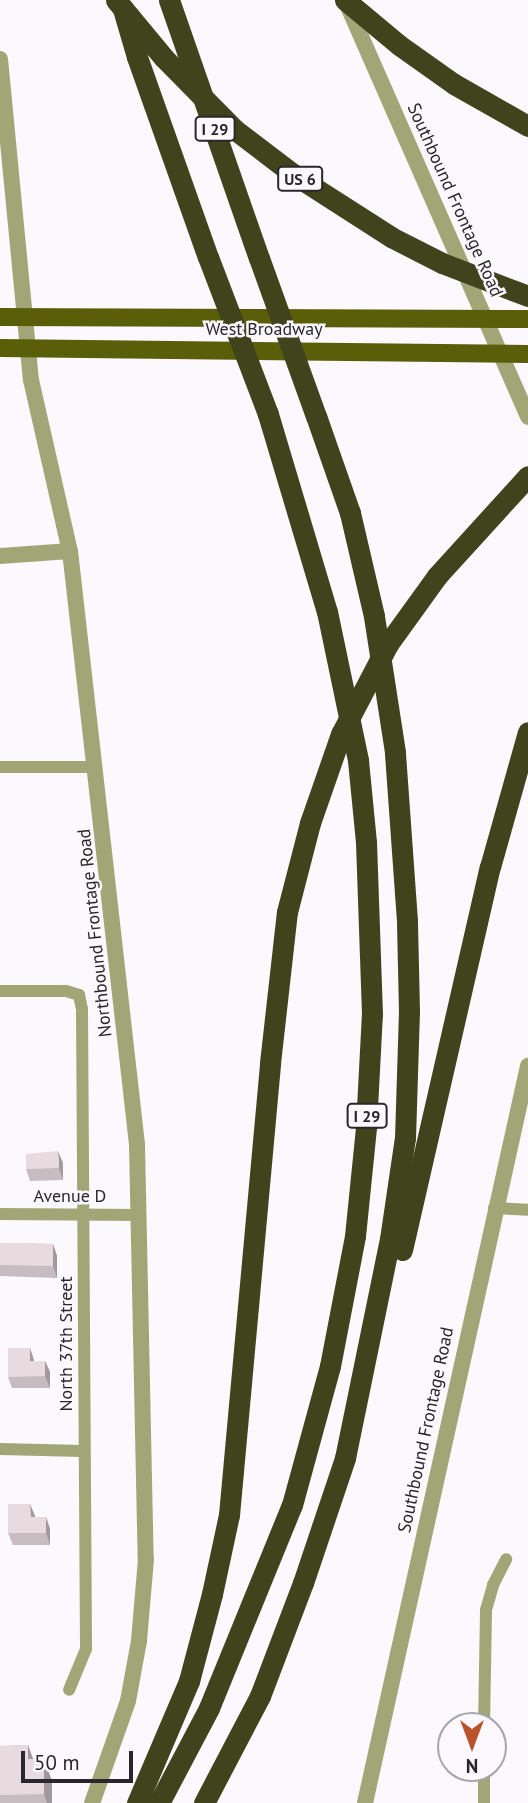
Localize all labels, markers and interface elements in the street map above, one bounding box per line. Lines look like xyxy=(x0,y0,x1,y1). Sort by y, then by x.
street label: Southbound Frontage Road xyxy=(402,100,508,300)
road number: I 29 xyxy=(194,116,236,141)
road number: US 6 xyxy=(276,167,324,192)
street label: West Broadway xyxy=(205,318,323,340)
street label: Northbound Frontage Road xyxy=(73,828,117,1038)
road number: I 29 xyxy=(346,1104,388,1128)
street label: Avenue D xyxy=(34,1185,106,1207)
street label: North 37th Street xyxy=(55,1276,77,1412)
street label: Southbound Frontage Road xyxy=(394,1325,458,1535)
north arrow xyxy=(437,1712,507,1782)
scale bar xyxy=(24,1736,136,1780)
text: 50 m xyxy=(34,1749,80,1776)
text: N xyxy=(466,1754,478,1778)

